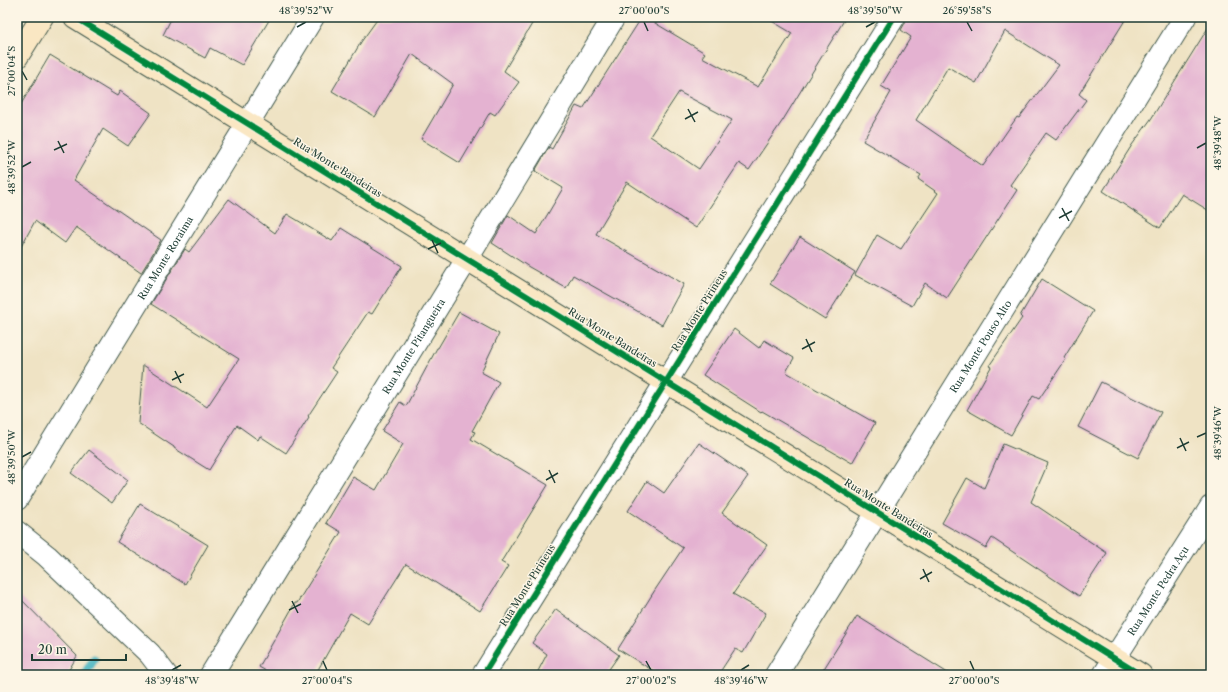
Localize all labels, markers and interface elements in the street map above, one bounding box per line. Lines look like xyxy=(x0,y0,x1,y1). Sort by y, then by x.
text: 48°39'52"W xyxy=(279,4,334,17)
text: 27°00'00"S xyxy=(618,4,670,17)
text: 48°39'50"W xyxy=(848,4,904,17)
text: 26°59'58"S xyxy=(942,4,992,17)
text: 27°00'04"S xyxy=(5,46,18,96)
text: 48°39'48"W xyxy=(1211,115,1224,170)
street label: Rua Monte Bandeiras xyxy=(291,135,385,200)
text: 48°39'52"W xyxy=(5,139,18,194)
street label: Rua Monte Roraima xyxy=(135,213,197,302)
street label: Rua Monte Pirineus xyxy=(669,267,730,354)
street label: Rua Monte Pitangueira xyxy=(379,296,448,397)
street label: Rua Monte Pouso Alto xyxy=(947,298,1014,395)
street label: Rua Monte Bandeiras xyxy=(566,305,660,370)
text: 48°39'46"W xyxy=(1211,405,1224,460)
text: 48°39'50"W xyxy=(5,428,18,484)
street label: Rua Monte Bandeiras xyxy=(842,476,936,541)
street label: Rua Monte Pirineus xyxy=(497,542,558,629)
street label: Rua Monte Pedra Açu xyxy=(1125,544,1192,638)
scale bar xyxy=(32,636,126,662)
text: 20 m xyxy=(38,642,67,657)
text: 48°39'48"W xyxy=(145,674,200,687)
text: 27°00'04"S xyxy=(302,674,352,687)
text: 27°00'02"S xyxy=(626,674,676,687)
text: 48°39'46"W xyxy=(714,674,769,687)
text: 27°00'00"S xyxy=(948,674,1000,687)

